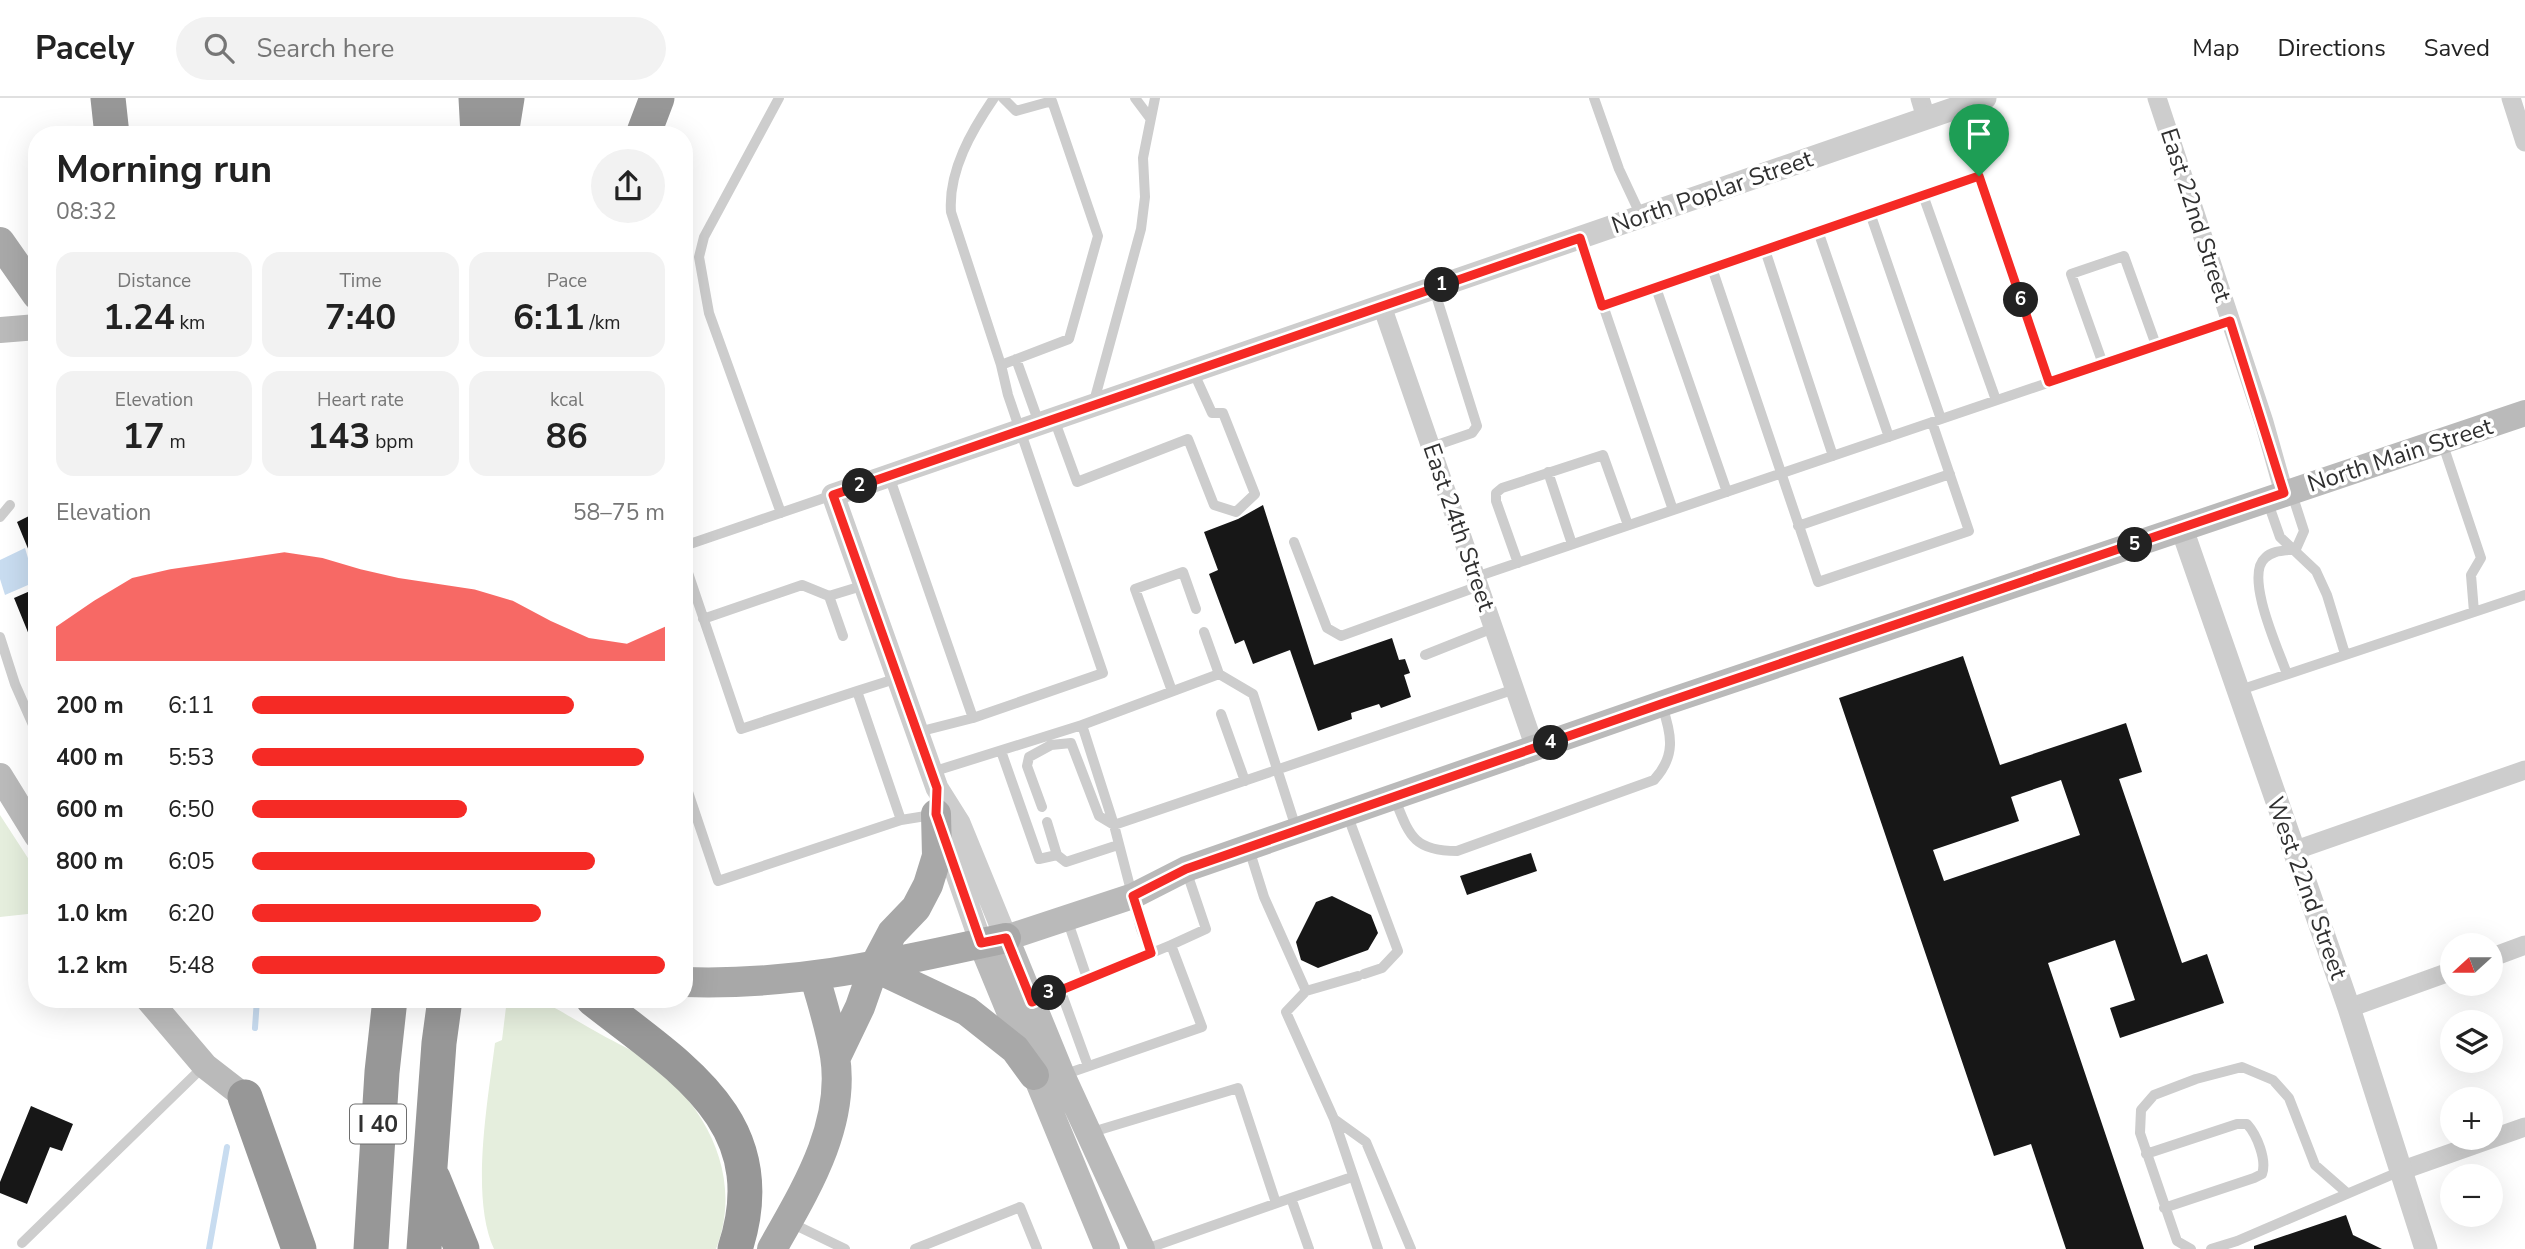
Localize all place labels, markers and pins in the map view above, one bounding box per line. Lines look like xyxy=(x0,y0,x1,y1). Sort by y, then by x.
pin xyxy=(1949,104,2009,176)
pin: 1 xyxy=(1424,268,1460,302)
pin: 6 xyxy=(2004,282,2038,318)
pin: 2 xyxy=(842,468,878,504)
pin: 5 xyxy=(2118,528,2152,562)
pin: 4 xyxy=(1534,726,1568,760)
pin: 3 xyxy=(1032,976,1066,1010)

